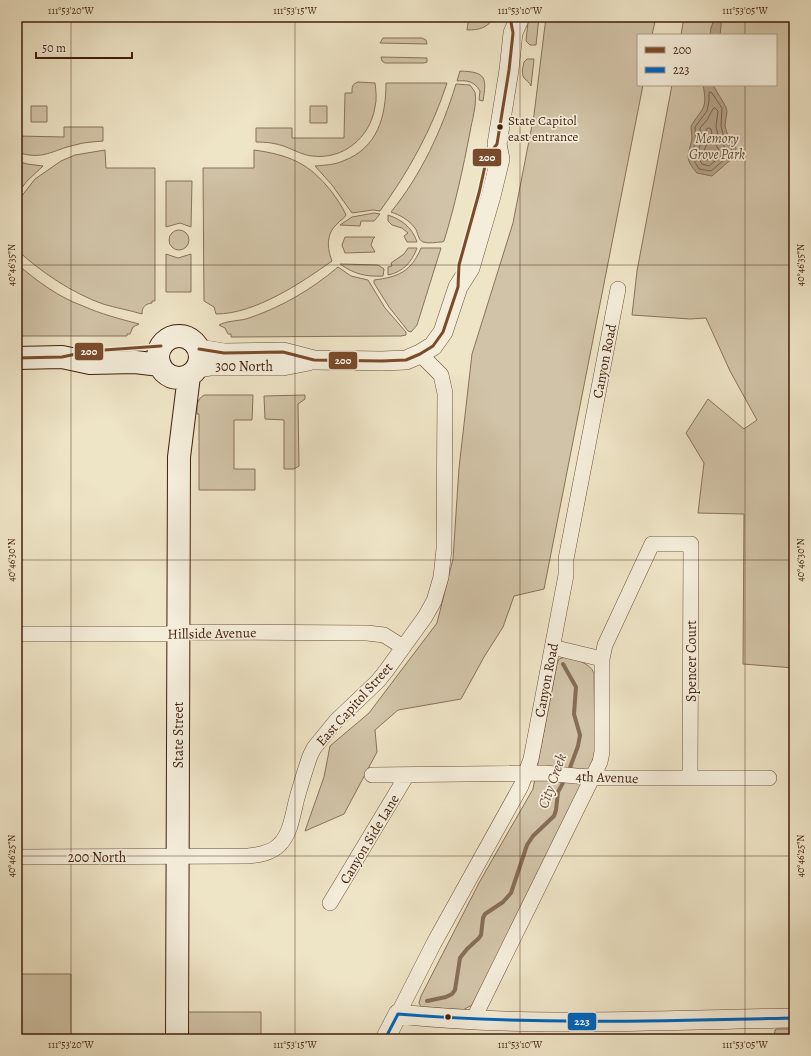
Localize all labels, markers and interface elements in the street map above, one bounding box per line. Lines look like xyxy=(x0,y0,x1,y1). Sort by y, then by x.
text: 111°53'20"W xyxy=(48,4,95,17)
text: 111°53'15"W xyxy=(273,4,317,17)
text: 111°53'10"W xyxy=(498,4,543,17)
text: 111°53'05"W xyxy=(722,4,768,17)
scale bar xyxy=(36,34,132,60)
legend xyxy=(637,34,777,86)
text: 50 m xyxy=(42,40,66,56)
text: 200 xyxy=(673,42,692,58)
text: 223 xyxy=(673,62,689,78)
place label: State Capitol east entrance xyxy=(508,112,579,145)
marker: State Capitol east entrance xyxy=(495,122,505,132)
park label: Memory Grove Park xyxy=(689,129,745,164)
line badge: 200 xyxy=(472,148,502,167)
text: 200 xyxy=(479,150,496,165)
text: 40°46'35"N xyxy=(5,244,18,286)
text: 40°46'35"N xyxy=(794,244,807,286)
street label: Canyon Road xyxy=(588,322,621,400)
line badge: 200 xyxy=(74,342,104,361)
text: 200 xyxy=(81,344,98,359)
line badge: 200 xyxy=(328,351,358,370)
text: 200 xyxy=(335,353,352,368)
street label: 300 North xyxy=(215,357,273,376)
text: 40°46'30"N xyxy=(5,538,18,582)
text: 40°46'30"N xyxy=(794,538,807,582)
street label: Spencer Court xyxy=(682,620,701,702)
street label: Hillside Avenue xyxy=(167,623,257,644)
street label: Canyon Road xyxy=(530,641,563,719)
street label: East Capitol Street xyxy=(312,658,397,750)
street label: State Street xyxy=(169,701,188,768)
water label: City Creek xyxy=(533,750,571,811)
street label: 4th Avenue xyxy=(575,767,639,788)
street label: Canyon Side Lane xyxy=(335,791,404,888)
text: 40°46'25"N xyxy=(5,834,18,878)
text: 40°46'25"N xyxy=(794,834,807,878)
street label: 200 North xyxy=(68,848,127,867)
unlabelled marker xyxy=(443,1012,453,1022)
line badge: 223 xyxy=(567,1012,597,1031)
text: 223 xyxy=(574,1014,590,1029)
text: 111°53'20"W xyxy=(48,1038,95,1051)
text: 111°53'15"W xyxy=(273,1038,317,1051)
text: 111°53'10"W xyxy=(498,1038,543,1051)
text: 111°53'05"W xyxy=(722,1038,768,1051)

